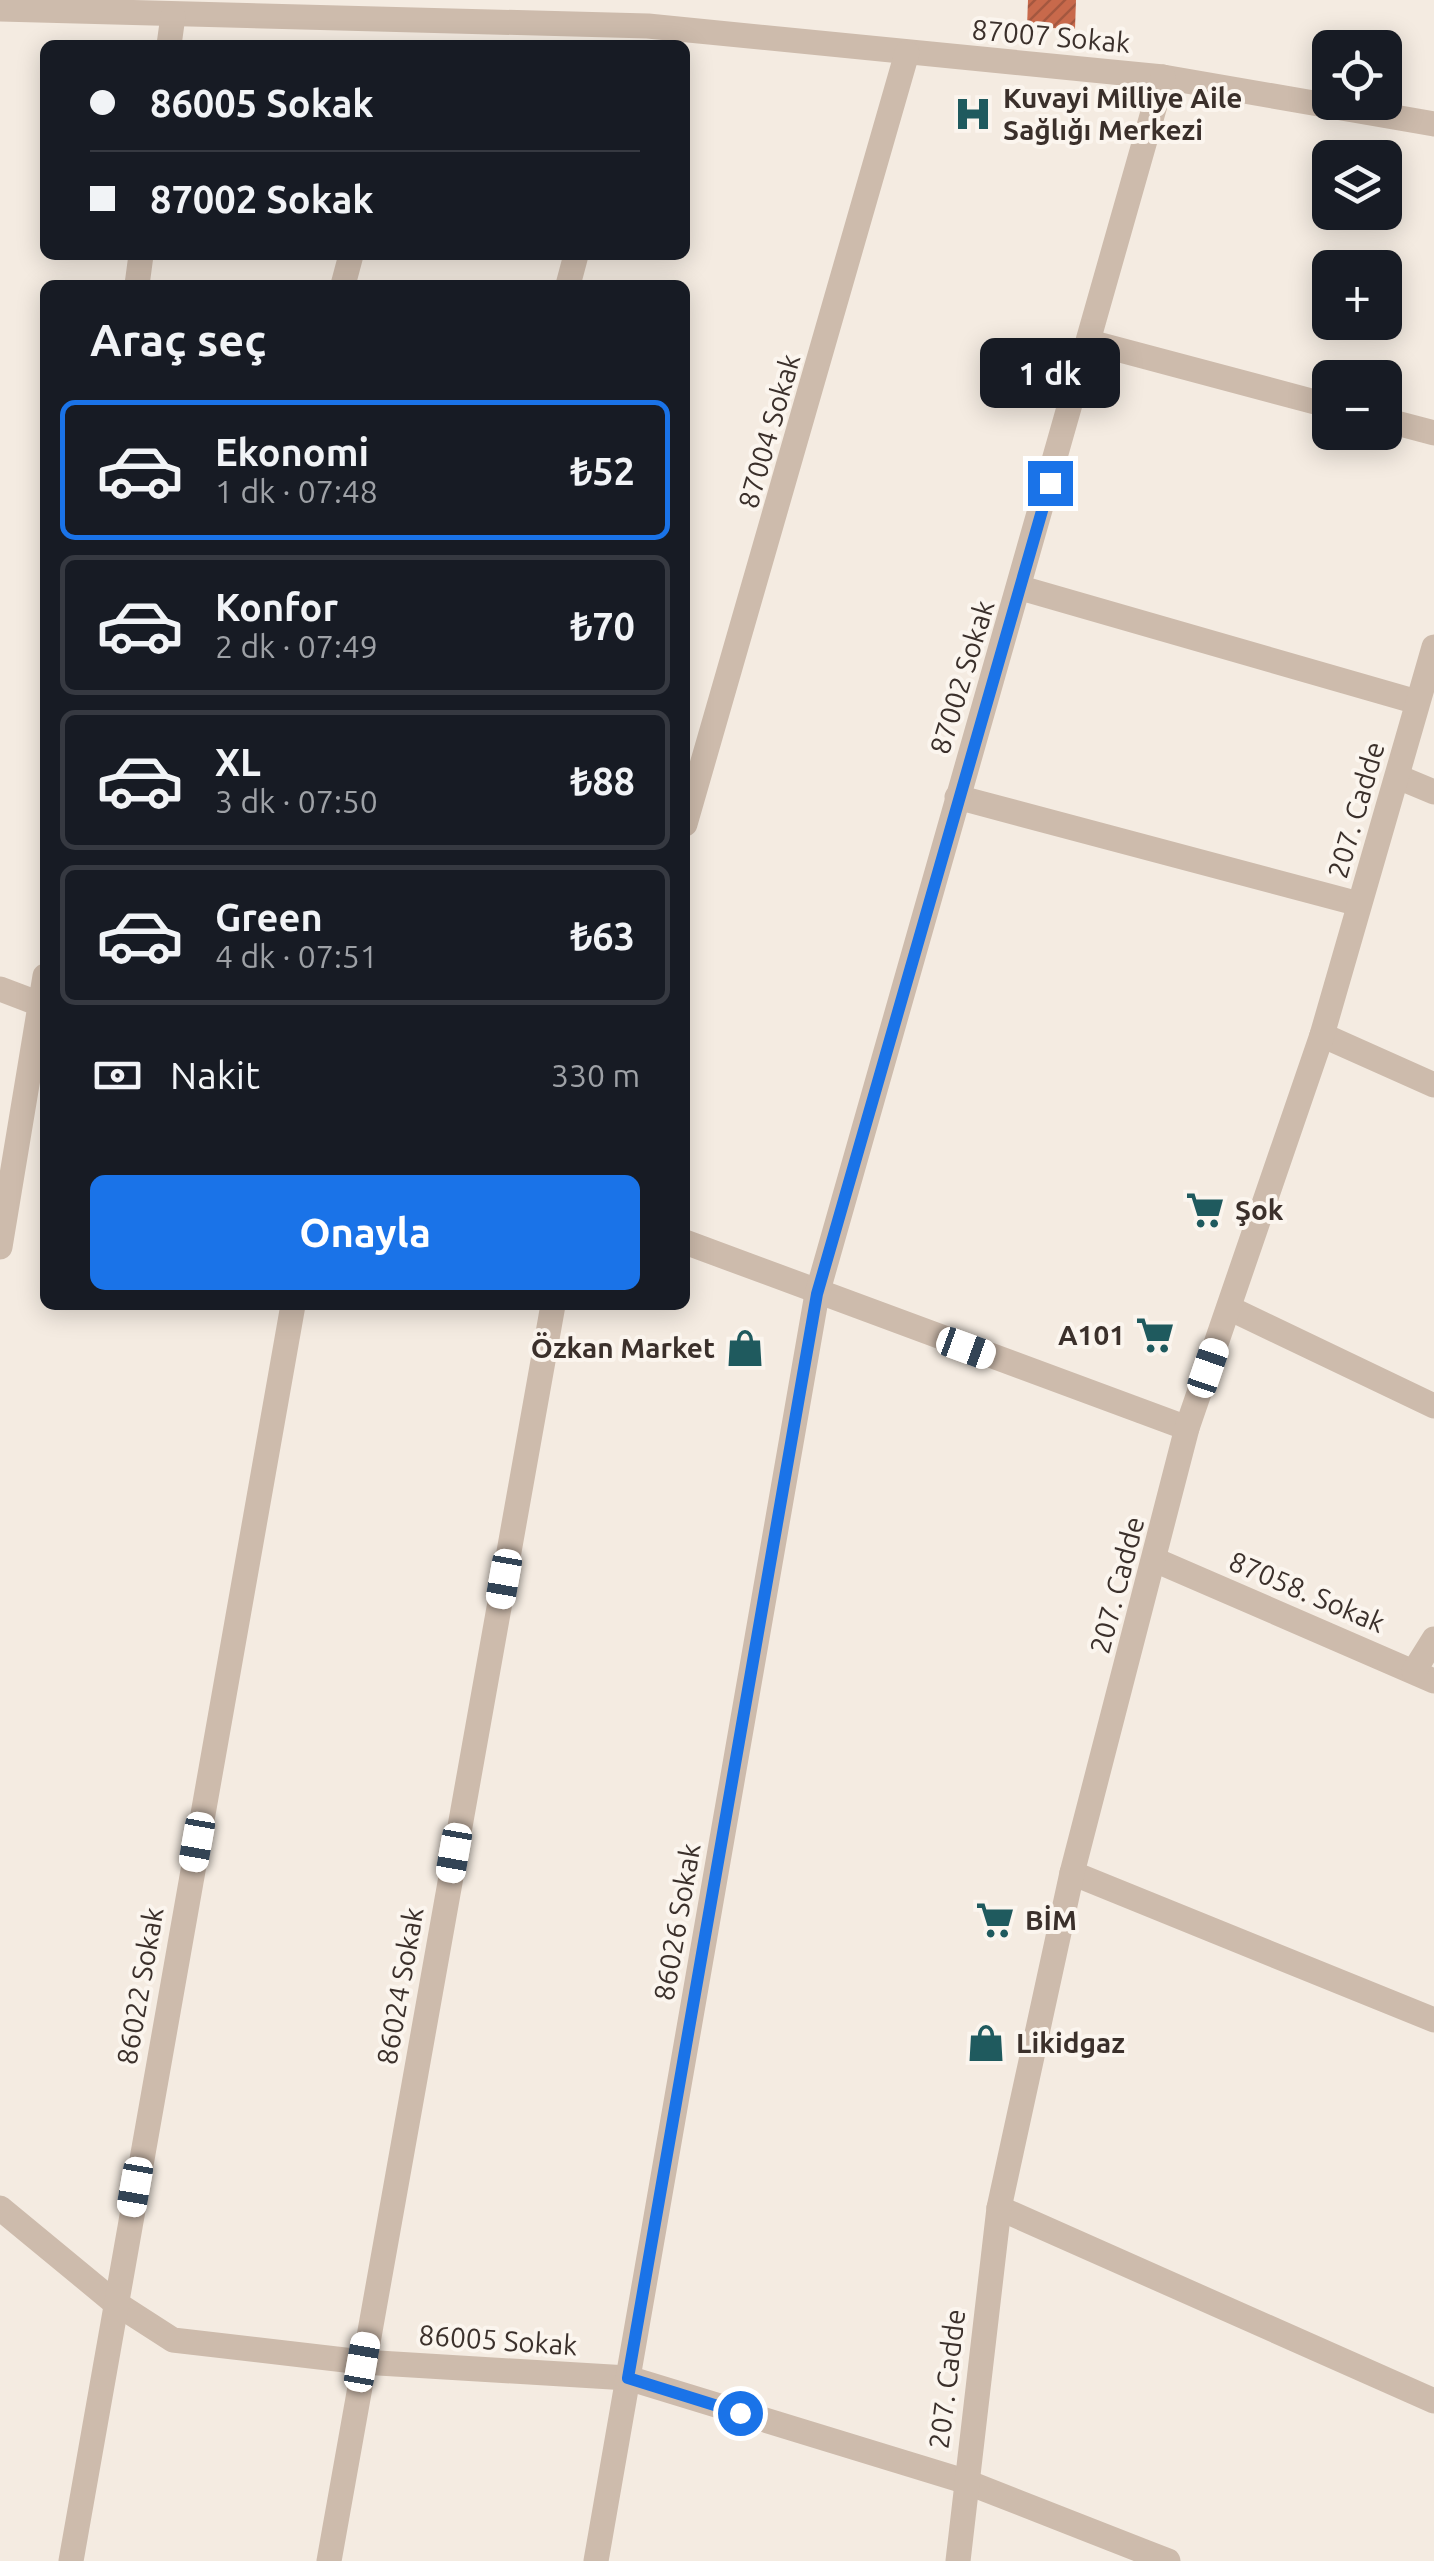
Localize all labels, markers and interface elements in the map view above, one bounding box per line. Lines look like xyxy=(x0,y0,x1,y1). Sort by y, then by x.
street label: 87007 Sokak xyxy=(970,13,1132,58)
map controls xyxy=(1312,30,1402,450)
button: locate xyxy=(1312,30,1402,120)
text: 86005 Sokak xyxy=(150,82,374,124)
place label: Kuvayi Milliye Aile Sağlığı Merkezi xyxy=(1003,82,1242,145)
hospital icon: Kuvayi Milliye Aile Sağlığı Merkezi xyxy=(952,93,994,135)
button: layers xyxy=(1312,140,1402,230)
text: 87002 Sokak xyxy=(150,178,374,220)
button: + xyxy=(1312,250,1402,340)
text: Araç seç xyxy=(90,314,266,365)
callout: 1 dk xyxy=(980,338,1120,408)
street label: 87004 Sokak xyxy=(732,350,805,512)
text: 1 dk xyxy=(1019,355,1081,391)
button: − xyxy=(1312,360,1402,450)
icon: car xyxy=(95,425,185,515)
text: Ekonomi xyxy=(215,431,369,473)
text: ₺52 xyxy=(570,450,635,492)
route end xyxy=(1028,461,1073,506)
text: 1 dk · 07:48 xyxy=(215,473,378,509)
icon: car xyxy=(95,580,185,670)
text: Konfor xyxy=(215,586,338,628)
street label: 87002 Sokak xyxy=(923,596,1000,757)
text: ₺70 xyxy=(570,605,635,647)
text: 2 dk · 07:49 xyxy=(215,628,378,664)
icon: car xyxy=(95,735,185,825)
street label: 207. Cadde xyxy=(1321,738,1390,882)
text: XL xyxy=(215,741,261,783)
text: ₺88 xyxy=(570,760,635,802)
text: 3 dk · 07:50 xyxy=(215,783,378,819)
icon: car xyxy=(95,890,185,980)
text: Green xyxy=(215,896,323,938)
text: ₺63 xyxy=(570,915,635,957)
text: 4 dk · 07:51 xyxy=(215,938,378,974)
icon: cash xyxy=(90,1048,145,1103)
text: Nakit xyxy=(170,1054,260,1096)
text: 330 m xyxy=(551,1057,640,1093)
button: Onayla xyxy=(90,1175,640,1290)
supermarket icon: Şok xyxy=(1184,1189,1226,1231)
place label: Şok xyxy=(1235,1194,1284,1226)
supermarket icon: A101 xyxy=(1134,1314,1176,1356)
place label: A101 xyxy=(1058,1319,1125,1350)
car xyxy=(933,1324,999,1372)
shop icon: Özkan Market xyxy=(724,1327,766,1369)
place label: Özkan Market xyxy=(531,1332,715,1363)
car xyxy=(1184,1335,1232,1401)
street label: 207. Cadde xyxy=(1083,1513,1150,1657)
street label: 87058. Sokak xyxy=(1225,1545,1390,1638)
car xyxy=(484,1547,524,1611)
car xyxy=(177,1810,217,1874)
car xyxy=(434,1821,474,1885)
street label: 86026 Sokak xyxy=(647,1841,706,2003)
supermarket icon: BİM xyxy=(974,1899,1016,1941)
place label: BİM xyxy=(1025,1904,1077,1935)
street label: 86022 Sokak xyxy=(110,1905,169,2067)
street label: 86024 Sokak xyxy=(370,1905,429,2067)
shop icon: Likidgaz xyxy=(965,2022,1007,2064)
place label: Likidgaz xyxy=(1016,2027,1125,2058)
car xyxy=(115,2155,155,2219)
street label: 207. Cadde xyxy=(923,2307,970,2451)
street label: 86005 Sokak xyxy=(418,2318,578,2361)
car xyxy=(342,2330,382,2394)
route start xyxy=(718,2391,763,2436)

